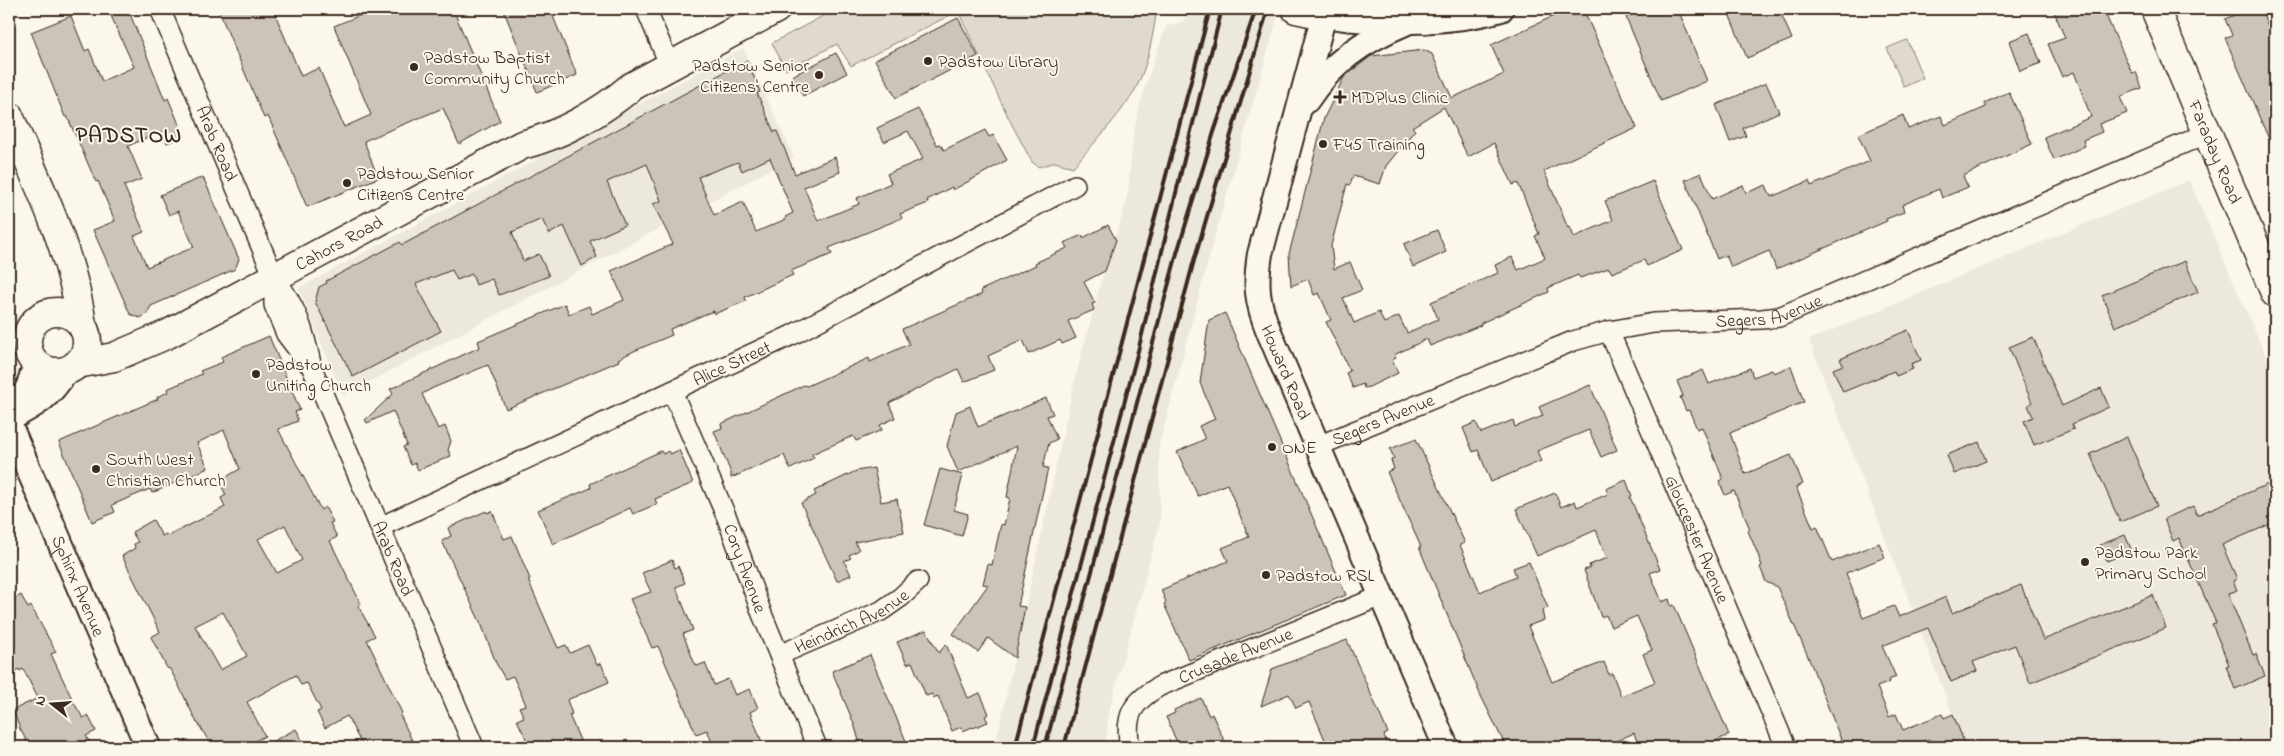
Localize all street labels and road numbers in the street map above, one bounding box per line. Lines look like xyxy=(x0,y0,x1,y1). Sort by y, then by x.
street label: Faraday Road xyxy=(2180,96,2247,208)
street label: Arab Road xyxy=(188,102,243,186)
street label: Cahors Road xyxy=(291,210,388,279)
street label: Segers Avenue xyxy=(1715,289,1828,336)
street label: Howard Road xyxy=(1253,321,1316,424)
street label: Alice Street xyxy=(689,336,776,394)
street label: Segers Avenue xyxy=(1328,388,1440,454)
street label: Gloucester Avenue xyxy=(1657,471,1735,609)
street label: Arab Road xyxy=(364,518,419,601)
street label: Cory Avenue xyxy=(715,521,772,618)
street label: Sphinx Avenue xyxy=(43,532,110,642)
street label: Heindrich Avenue xyxy=(791,584,917,662)
street label: Crusade Avenue xyxy=(1175,622,1298,692)

